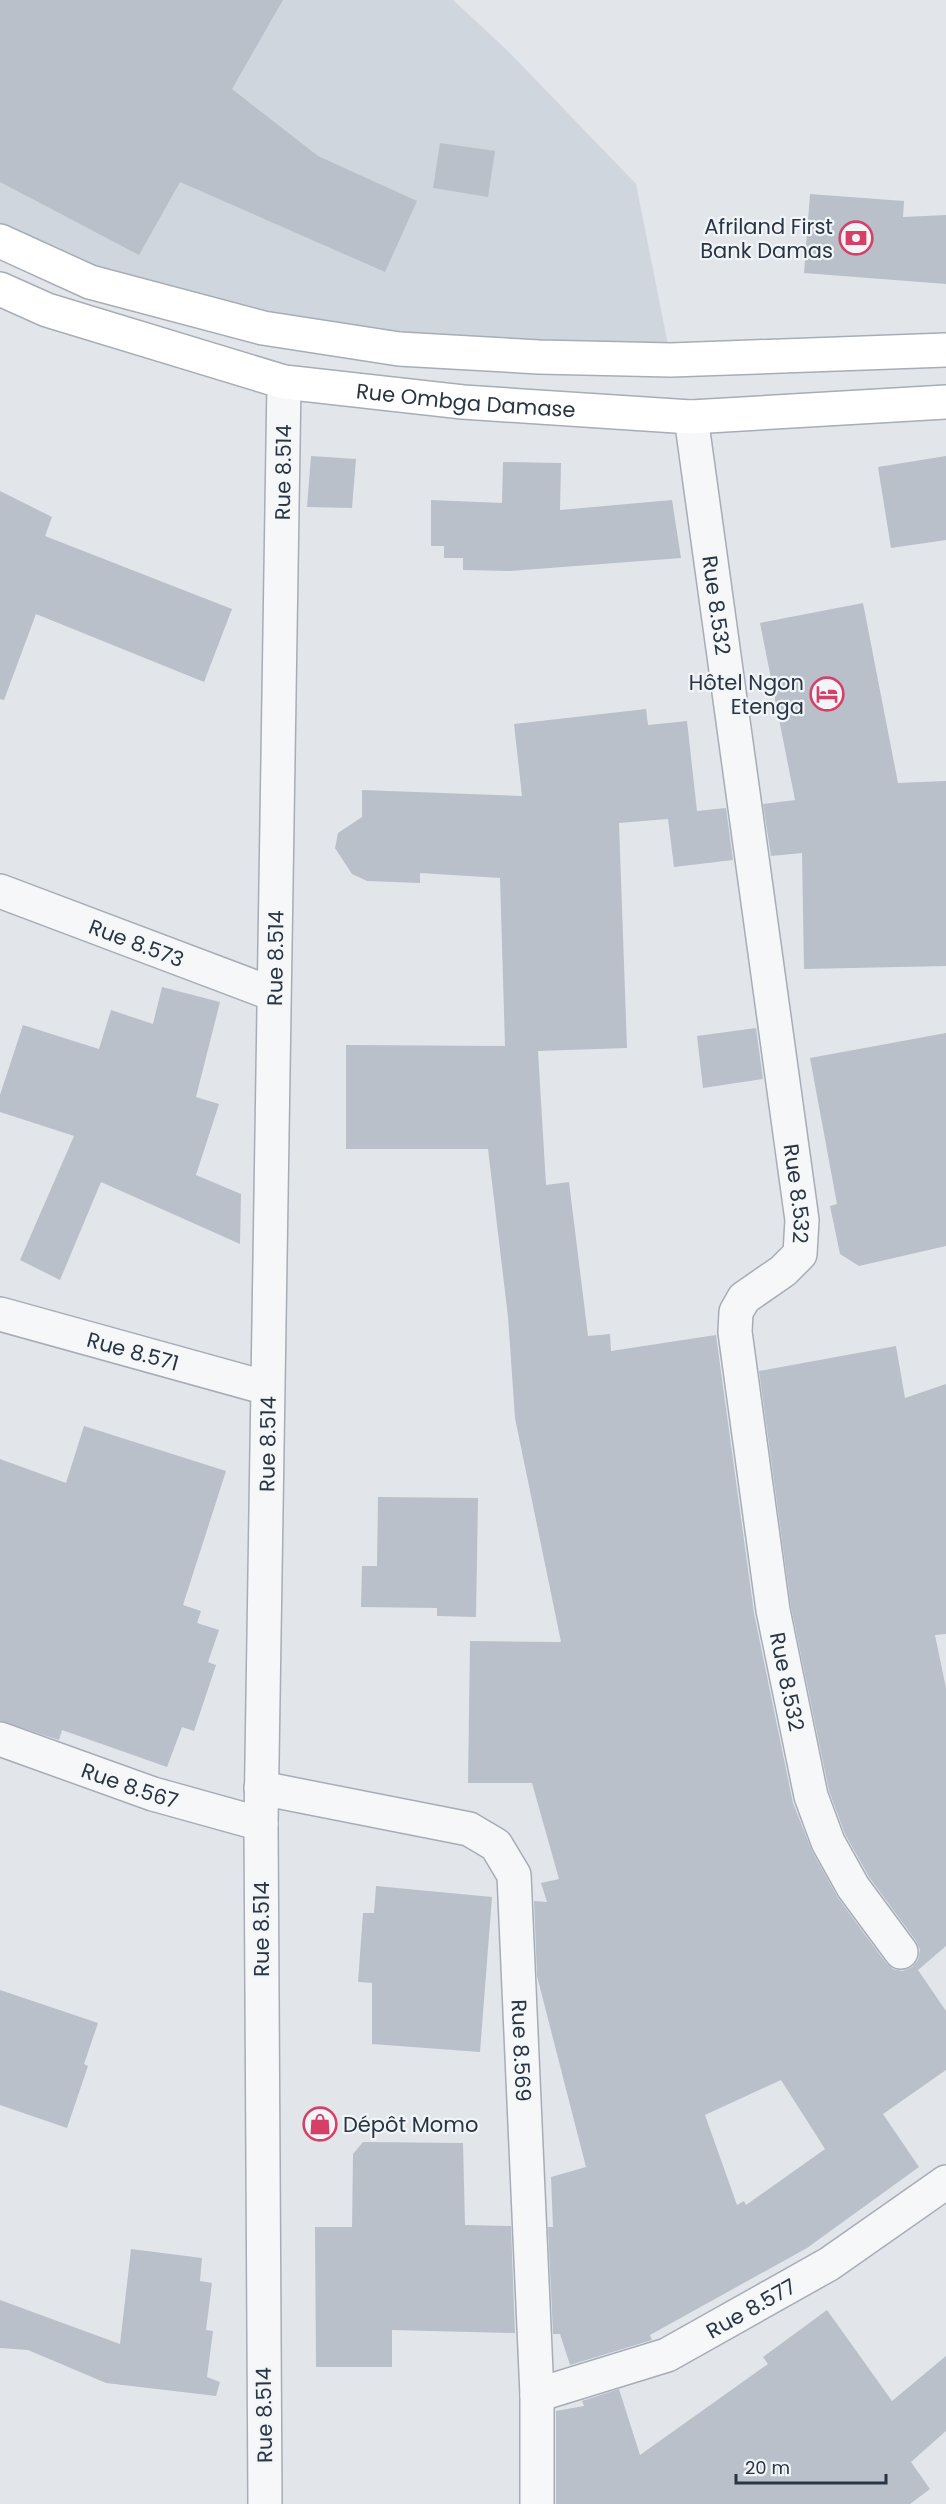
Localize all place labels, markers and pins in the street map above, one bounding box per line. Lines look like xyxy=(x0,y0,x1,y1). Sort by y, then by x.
place label: Afriland First Bank Damas xyxy=(700,212,833,265)
bank icon: Afriland First Bank Damas xyxy=(838,220,874,256)
place label: Hôtel Ngon Etenga xyxy=(689,668,804,721)
hotel icon: Hôtel Ngon Etenga xyxy=(809,676,845,712)
shop icon: Dépôt Momo xyxy=(302,2106,338,2142)
place label: Dépôt Momo xyxy=(343,2110,478,2139)

